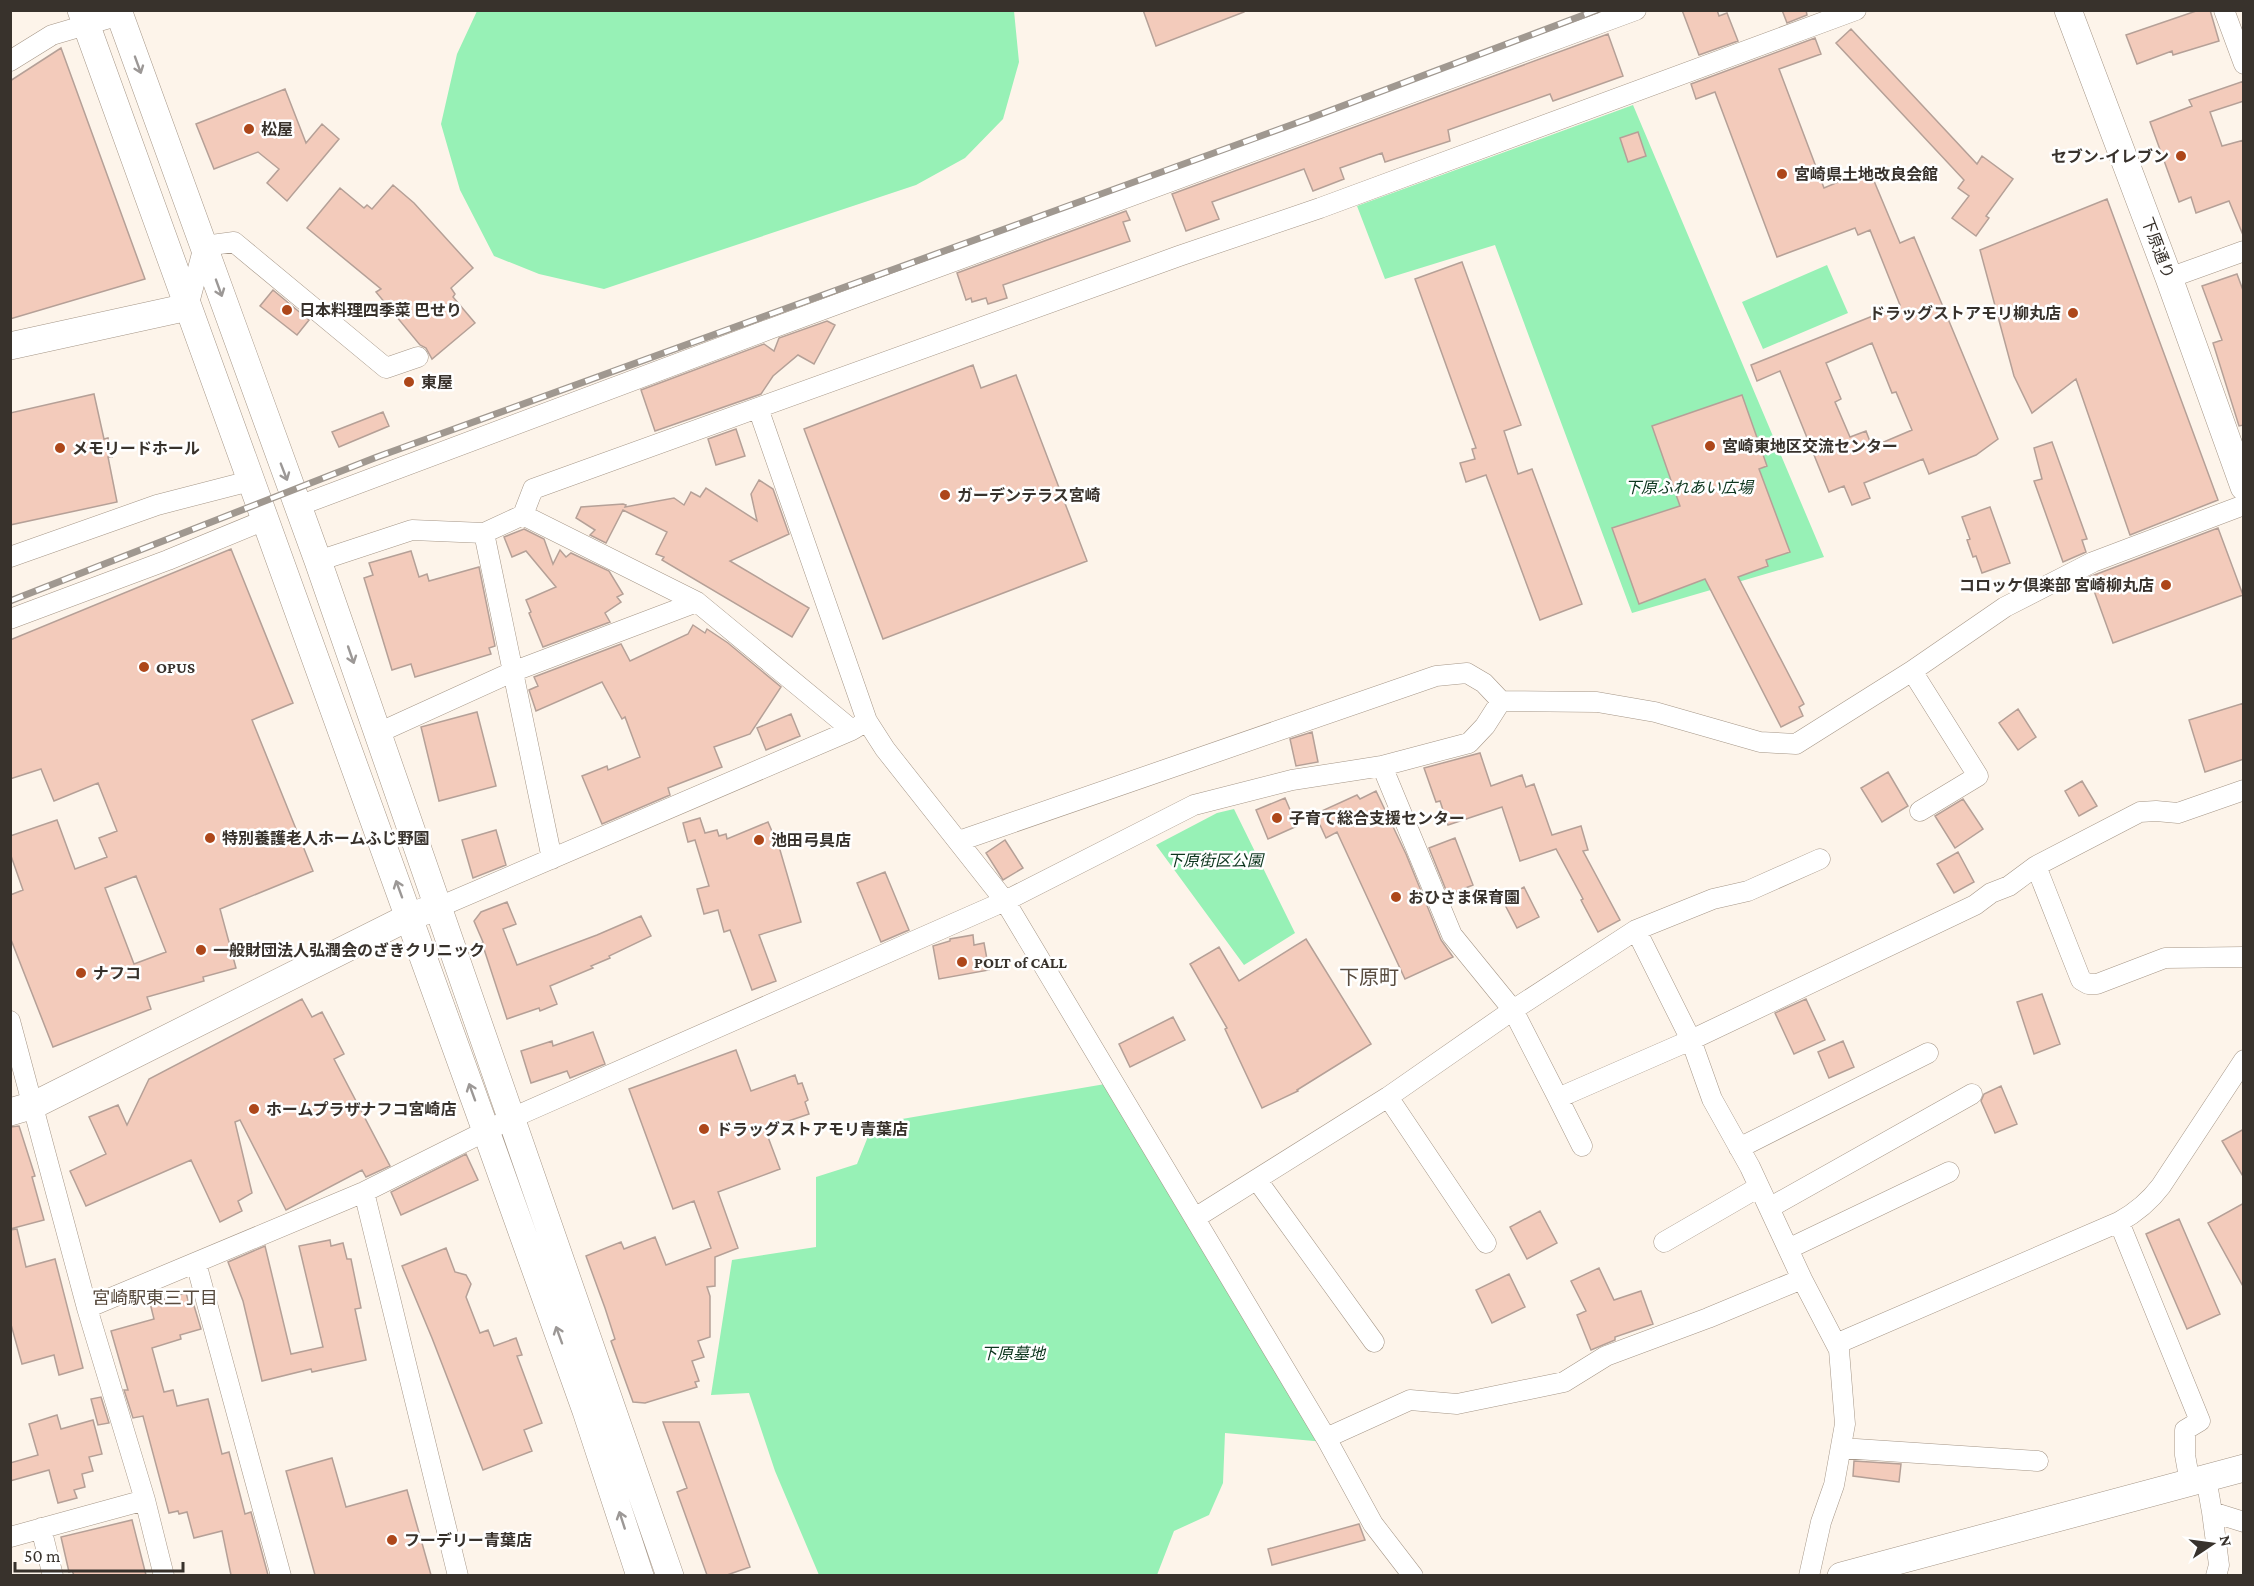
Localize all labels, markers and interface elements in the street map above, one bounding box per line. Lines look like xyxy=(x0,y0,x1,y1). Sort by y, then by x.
one-way arrow xyxy=(133,56,144,74)
place label: 松屋 xyxy=(261,121,293,138)
marker: 松屋 xyxy=(242,122,256,136)
place label: セブン-イレブン xyxy=(2051,148,2169,165)
marker: セブン-イレブン xyxy=(2174,149,2188,163)
place label: 宮崎県土地改良会館 xyxy=(1794,166,1938,183)
marker: 宮崎県土地改良会館 xyxy=(1775,167,1789,181)
street label: 下原通り xyxy=(2139,215,2177,281)
one-way arrow xyxy=(214,278,225,297)
place label: 日本料理四季菜 巴せり xyxy=(299,301,462,319)
marker: 日本料理四季菜 巴せり xyxy=(280,303,294,317)
place label: ドラッグストアモリ柳丸店 xyxy=(1869,304,2061,322)
marker: ドラッグストアモリ柳丸店 xyxy=(2066,306,2080,320)
place label: 東屋 xyxy=(421,374,453,391)
marker: 東屋 xyxy=(402,375,416,389)
place label: 宮崎東地区交流センター xyxy=(1722,438,1898,455)
marker: 宮崎東地区交流センター xyxy=(1703,439,1717,453)
place label: メモリードホール xyxy=(72,440,200,457)
marker: メモリードホール xyxy=(53,441,67,455)
one-way arrow xyxy=(280,462,291,481)
park label: 下原ふれあい広場 xyxy=(1625,479,1755,496)
place label: ガーデンテラス宮崎 xyxy=(957,487,1101,504)
marker: ガーデンテラス宮崎 xyxy=(938,488,952,502)
place label: コロッケ倶楽部 宮崎柳丸店 xyxy=(1959,577,2154,594)
marker: コロッケ倶楽部 宮崎柳丸店 xyxy=(2159,578,2173,592)
one-way arrow xyxy=(346,645,357,664)
place label: OPUS xyxy=(156,659,195,676)
marker: OPUS xyxy=(137,660,151,674)
place label: 子育て総合支援センター xyxy=(1289,809,1465,827)
marker: 子育て総合支援センター xyxy=(1270,811,1284,825)
place label: 特別養護老人ホームふじ野園 xyxy=(222,830,430,847)
marker: 特別養護老人ホームふじ野園 xyxy=(203,831,217,845)
place label: 池田弓具店 xyxy=(771,832,851,849)
marker: 池田弓具店 xyxy=(752,833,766,847)
park label: 下原街区公園 xyxy=(1167,852,1265,869)
one-way arrow xyxy=(392,880,403,899)
place label: おひさま保育園 xyxy=(1408,889,1520,906)
marker: おひさま保育園 xyxy=(1389,890,1403,904)
place label: 一般財団法人弘潤会のざきクリニック xyxy=(213,942,485,959)
marker: 一般財団法人弘潤会のざきクリニック xyxy=(194,943,208,957)
place label: POLT of CALL xyxy=(974,954,1067,971)
marker: POLT of CALL xyxy=(955,955,969,969)
place label: ナフコ xyxy=(93,965,141,982)
marker: ナフコ xyxy=(74,966,88,980)
district label: 下原町 xyxy=(1339,966,1399,988)
one-way arrow xyxy=(466,1083,477,1102)
place label: ホームプラザナフコ宮崎店 xyxy=(266,1101,457,1118)
marker: ホームプラザナフコ宮崎店 xyxy=(247,1102,261,1116)
place label: ドラッグストアモリ青葉店 xyxy=(716,1120,908,1138)
marker: ドラッグストアモリ青葉店 xyxy=(697,1122,711,1136)
district label: 宮崎駅東三丁目 xyxy=(92,1288,218,1308)
one-way arrow xyxy=(552,1326,563,1345)
park label: 下原墓地 xyxy=(981,1345,1047,1362)
one-way arrow xyxy=(615,1511,626,1530)
north arrow xyxy=(2182,1514,2242,1574)
place label: フーデリー青葉店 xyxy=(404,1532,532,1549)
marker: フーデリー青葉店 xyxy=(385,1533,399,1547)
text: N xyxy=(2217,1534,2236,1548)
scale bar xyxy=(15,1535,183,1573)
text: 50 m xyxy=(24,1546,61,1566)

